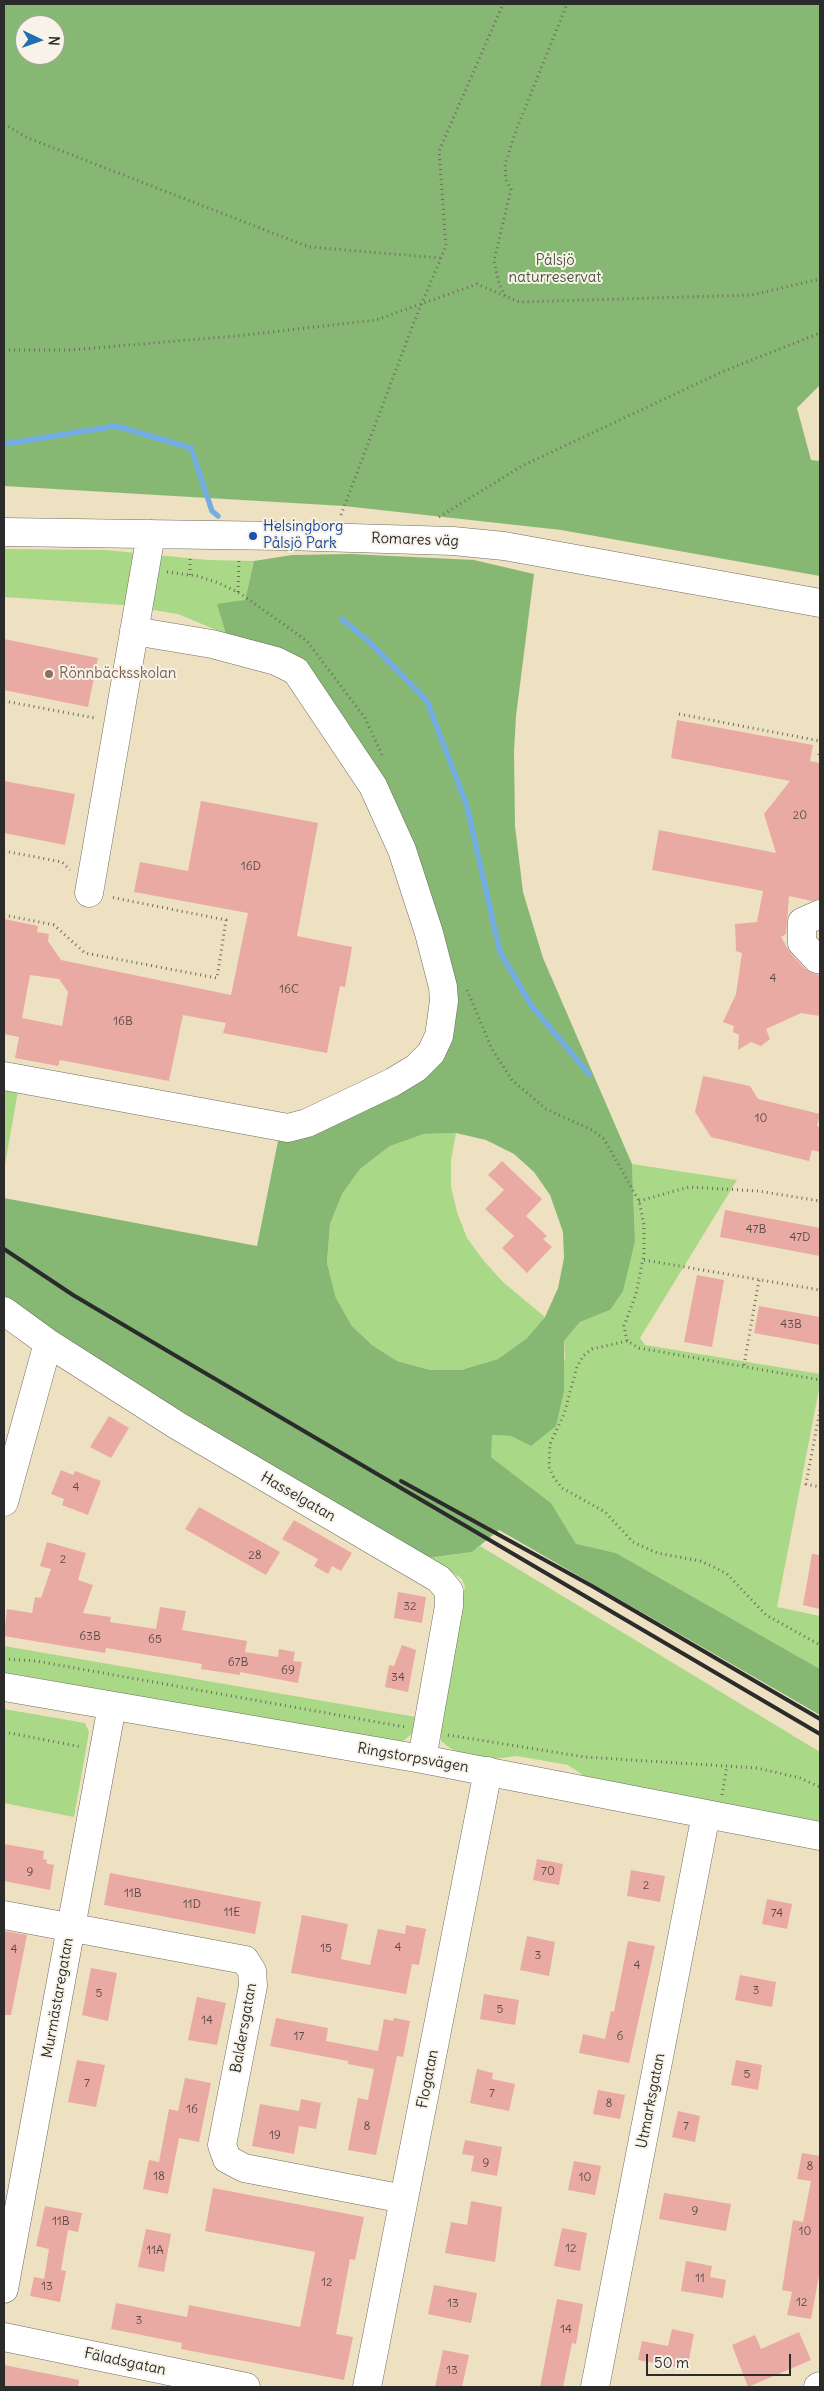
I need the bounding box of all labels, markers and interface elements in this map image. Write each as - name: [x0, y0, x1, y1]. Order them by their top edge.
- north arrow: [15, 15, 65, 65]
- text: N: [45, 35, 63, 46]
- park label: Pålsjö naturreservat: [509, 252, 601, 287]
- place label: Helsingborg Pålsjö Park: [263, 518, 343, 553]
- street label: Romares väg: [371, 529, 459, 551]
- marker: Helsingborg Pålsjö Park: [247, 530, 259, 542]
- place label: Rönnbäcksskolan: [59, 665, 177, 683]
- marker: Rönnbäcksskolan: [43, 668, 55, 680]
- house number: 20: [793, 809, 807, 823]
- house number: 16D: [241, 860, 261, 874]
- house number: 4: [770, 972, 776, 986]
- house number: 16C: [279, 983, 299, 997]
- house number: 16B: [113, 1015, 133, 1029]
- house number: 10: [755, 1112, 767, 1126]
- house number: 47B: [746, 1223, 766, 1237]
- house number: 47D: [789, 1231, 811, 1245]
- house number: 43B: [780, 1318, 802, 1332]
- street label: Hasselgatan: [257, 1468, 339, 1526]
- house number: 4: [73, 1481, 79, 1495]
- house number: 28: [248, 1549, 262, 1563]
- house number: 2: [60, 1553, 66, 1567]
- house number: 32: [403, 1600, 417, 1614]
- house number: 63B: [79, 1630, 101, 1644]
- house number: 65: [148, 1633, 162, 1647]
- house number: 67B: [228, 1656, 248, 1670]
- house number: 69: [281, 1664, 295, 1678]
- house number: 34: [391, 1671, 405, 1685]
- street label: Ringstorpsvägen: [356, 1739, 470, 1777]
- house number: 70: [541, 1865, 555, 1879]
- house number: 9: [27, 1866, 33, 1880]
- house number: 2: [643, 1879, 649, 1893]
- house number: 11B: [124, 1887, 142, 1901]
- house number: 11D: [183, 1898, 201, 1912]
- house number: 11E: [224, 1906, 240, 1920]
- house number: 74: [771, 1907, 783, 1921]
- street label: Murmästaregatan: [39, 1936, 77, 2060]
- house number: 4: [395, 1941, 401, 1955]
- house number: 15: [320, 1942, 332, 1956]
- house number: 4: [11, 1943, 17, 1957]
- house number: 3: [535, 1949, 541, 1963]
- house number: 4: [634, 1959, 640, 1973]
- street label: Baldersgatan: [227, 1982, 261, 2074]
- house number: 3: [753, 1984, 759, 1998]
- house number: 5: [96, 1987, 102, 2001]
- house number: 5: [497, 2003, 503, 2017]
- house number: 14: [201, 2014, 213, 2028]
- house number: 17: [294, 2030, 304, 2044]
- house number: 6: [617, 2030, 623, 2044]
- street label: Flogatan: [413, 2048, 443, 2110]
- street label: Utmarksgatan: [633, 2052, 669, 2150]
- house number: 5: [744, 2068, 750, 2082]
- house number: 7: [84, 2077, 90, 2091]
- house number: 7: [489, 2087, 495, 2101]
- house number: 8: [606, 2097, 612, 2111]
- house number: 16: [186, 2103, 198, 2117]
- house number: 8: [364, 2120, 370, 2134]
- house number: 7: [683, 2120, 689, 2134]
- house number: 19: [269, 2129, 281, 2143]
- house number: 9: [483, 2157, 489, 2171]
- house number: 8: [807, 2160, 813, 2174]
- house number: 18: [153, 2170, 165, 2184]
- house number: 10: [579, 2171, 591, 2185]
- house number: 9: [692, 2205, 698, 2219]
- house number: 11B: [52, 2215, 70, 2229]
- house number: 10: [799, 2225, 811, 2239]
- house number: 12: [565, 2242, 577, 2256]
- house number: 11A: [146, 2244, 164, 2258]
- house number: 11: [695, 2272, 705, 2286]
- house number: 12: [321, 2276, 333, 2290]
- house number: 13: [41, 2280, 53, 2294]
- house number: 12: [796, 2296, 808, 2310]
- house number: 13: [447, 2297, 459, 2311]
- house number: 3: [136, 2314, 142, 2328]
- house number: 14: [560, 2323, 572, 2337]
- scale bar: [649, 2344, 794, 2376]
- street label: Fäladsgatan: [82, 2345, 168, 2379]
- text: 50 m: [654, 2353, 689, 2372]
- house number: 13: [446, 2364, 458, 2378]

